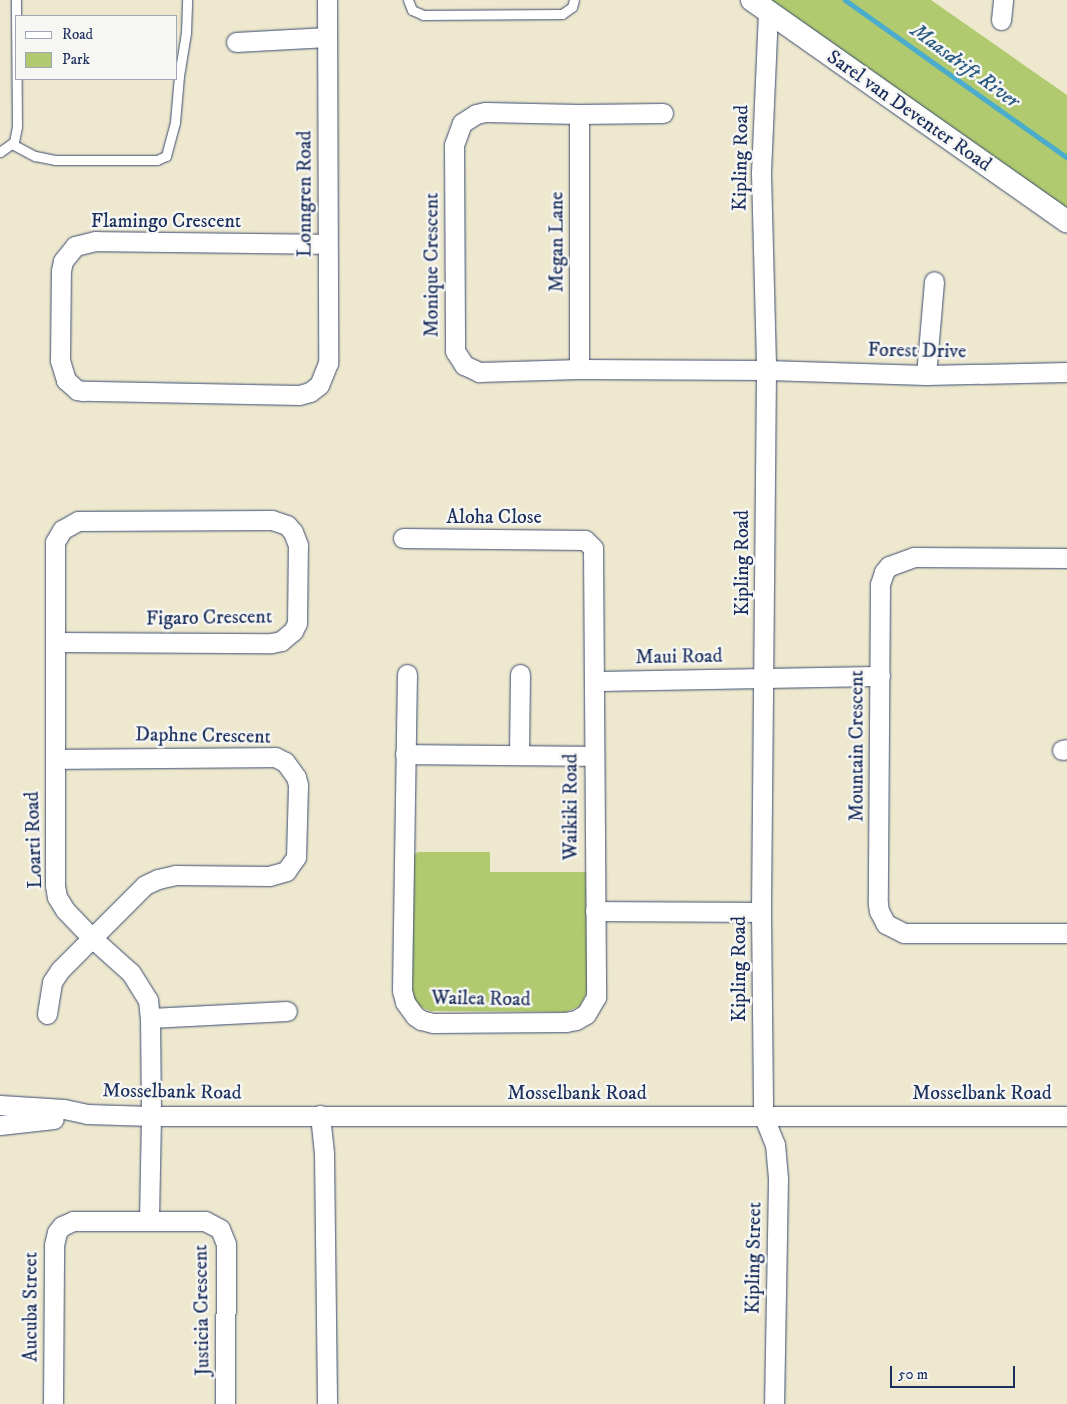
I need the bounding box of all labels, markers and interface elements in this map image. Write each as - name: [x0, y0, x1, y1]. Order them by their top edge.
- legend: [15, 15, 178, 80]
- water label: Maasdrift River: [906, 18, 1024, 114]
- text: Road: [62, 25, 93, 44]
- street label: Sarel van Deventer Road: [822, 45, 996, 177]
- text: Park: [62, 50, 90, 69]
- street label: Kipling Road: [728, 105, 754, 211]
- street label: Lonngren Road: [293, 131, 317, 257]
- street label: Megan Lane: [545, 192, 569, 292]
- street label: Monique Crescent: [420, 193, 444, 337]
- street label: Flamingo Crescent: [91, 209, 241, 233]
- street label: Forest Drive: [867, 338, 967, 364]
- street label: Aloha Close: [446, 505, 542, 529]
- street label: Kipling Road: [730, 510, 754, 616]
- street label: Figaro Crescent: [146, 605, 272, 631]
- street label: Maui Road: [635, 644, 723, 670]
- street label: Mountain Crescent: [845, 670, 869, 822]
- street label: Daphne Crescent: [135, 723, 271, 749]
- street label: Waikiki Road: [559, 754, 583, 860]
- street label: Loarti Road: [20, 791, 48, 889]
- street label: Kipling Road: [727, 916, 751, 1022]
- street label: Wailea Road: [431, 986, 531, 1012]
- street label: Mosselbank Road: [102, 1079, 242, 1105]
- street label: Mosselbank Road: [507, 1081, 647, 1105]
- street label: Mosselbank Road: [912, 1081, 1052, 1105]
- street label: Kipling Street: [741, 1202, 767, 1314]
- street label: Justicia Crescent: [189, 1244, 215, 1376]
- street label: Aucuba Street: [19, 1252, 43, 1362]
- scale bar: [892, 1356, 1017, 1388]
- text: 50 m: [898, 1365, 928, 1384]

